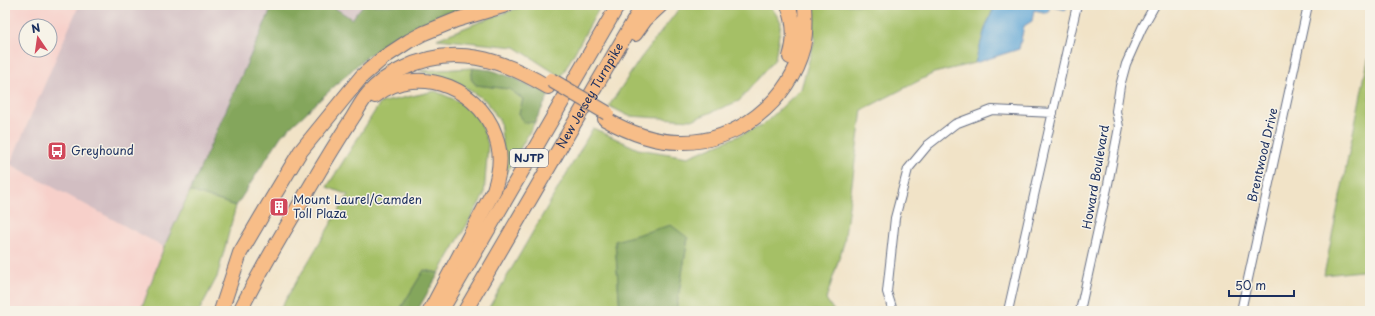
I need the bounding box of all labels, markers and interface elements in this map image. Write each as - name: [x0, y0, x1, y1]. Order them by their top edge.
- north arrow: [18, 18, 58, 58]
- text: N: [29, 18, 42, 37]
- street label: New Jersey Turnpike: [551, 39, 627, 152]
- street label: Brentwood Drive: [1242, 106, 1282, 204]
- street label: Howard Boulevard: [1077, 123, 1113, 230]
- bus stop icon: Greyhound: [46, 140, 68, 162]
- place label: Greyhound: [71, 141, 134, 159]
- road number: NJTP: [510, 149, 548, 167]
- place label: Mount Laurel/Camden Toll Plaza: [293, 190, 422, 222]
- building icon: Mount Laurel/Camden Toll Plaza: [268, 196, 290, 218]
- scale bar: [1229, 272, 1294, 298]
- text: 50 m: [1235, 276, 1266, 294]

